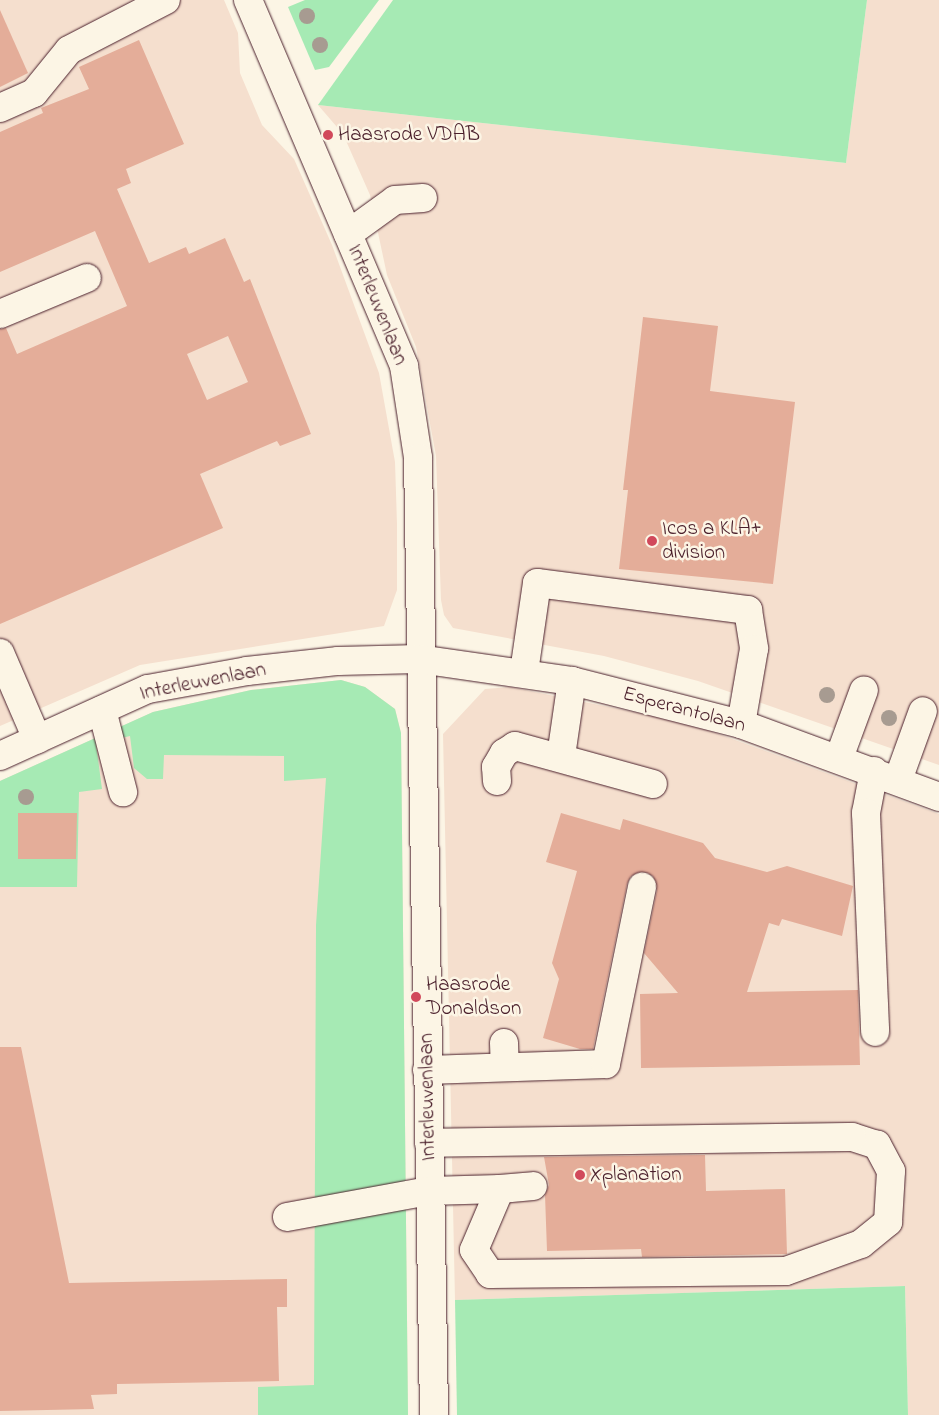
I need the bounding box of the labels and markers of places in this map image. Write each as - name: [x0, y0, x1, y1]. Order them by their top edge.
- place label: Haasrode VDAB: [338, 122, 480, 148]
- marker: Haasrode VDAB: [322, 129, 334, 141]
- place label: Icos a KLA+ division: [662, 516, 762, 566]
- marker: Icos a KLA+ division: [646, 535, 658, 547]
- place label: Haasrode Donaldson: [426, 972, 521, 1022]
- marker: Haasrode Donaldson: [410, 991, 422, 1003]
- place label: Xplanation: [590, 1162, 682, 1188]
- marker: Xplanation: [574, 1169, 586, 1181]

